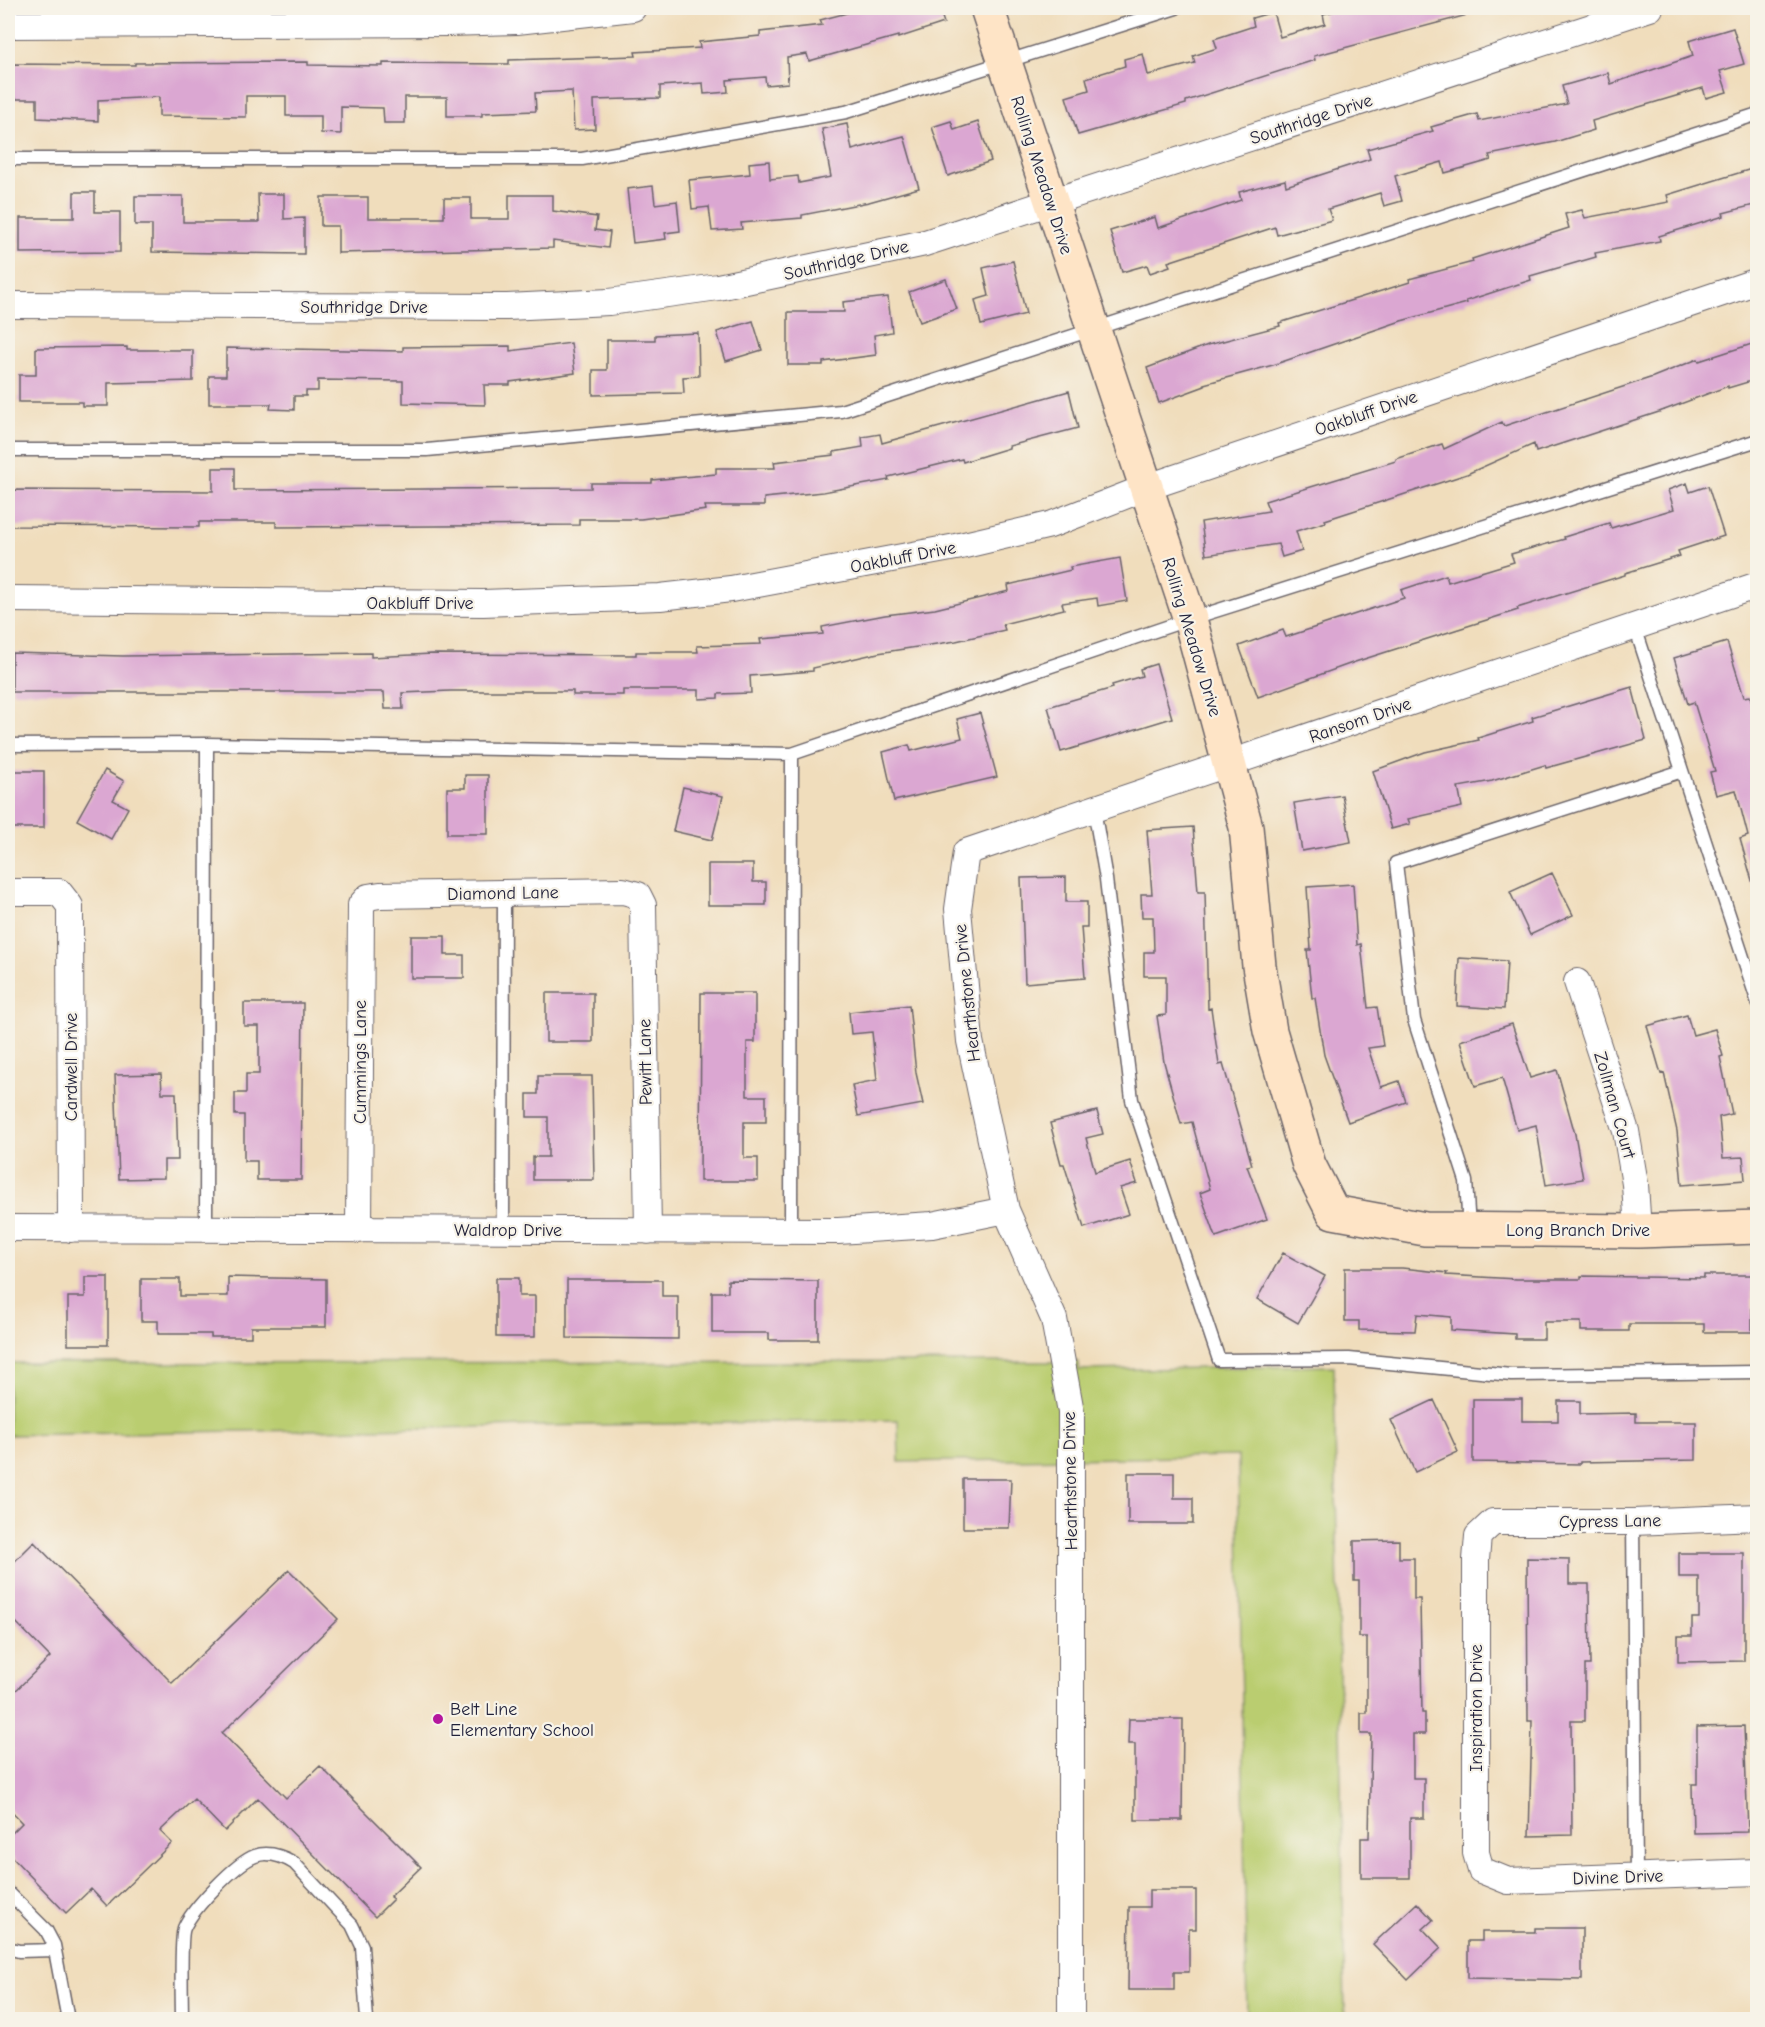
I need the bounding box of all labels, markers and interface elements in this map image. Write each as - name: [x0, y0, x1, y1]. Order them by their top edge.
- street label: Southridge Drive: [1247, 90, 1375, 149]
- street label: Rolling Meadow Drive: [1006, 93, 1077, 257]
- street label: Southridge Drive: [782, 236, 911, 285]
- street label: Southridge Drive: [300, 297, 428, 318]
- street label: Oakbluff Drive: [1312, 386, 1420, 441]
- street label: Oakbluff Drive: [849, 537, 958, 578]
- street label: Rolling Meadow Drive: [1157, 555, 1226, 719]
- street label: Oakbluff Drive: [366, 593, 474, 614]
- street label: Ransom Drive: [1306, 693, 1414, 748]
- street label: Diamond Lane: [447, 882, 559, 905]
- street label: Hearthstone Drive: [950, 923, 985, 1063]
- street label: Cummings Lane: [350, 1000, 371, 1124]
- street label: Cardwell Drive: [61, 1013, 82, 1121]
- street label: Pewitt Lane: [634, 1019, 657, 1105]
- street label: Zollman Court: [1589, 1049, 1640, 1162]
- street label: Waldrop Drive: [454, 1220, 562, 1241]
- street label: Long Branch Drive: [1506, 1220, 1650, 1241]
- street label: Hearthstone Drive: [1059, 1412, 1082, 1550]
- street label: Cypress Lane: [1559, 1510, 1661, 1533]
- street label: Inspiration Drive: [1466, 1644, 1487, 1772]
- place label: Belt Line Elementary School: [450, 1699, 594, 1741]
- marker: Belt Line Elementary School: [431, 1712, 445, 1726]
- street label: Divine Drive: [1572, 1865, 1664, 1890]

